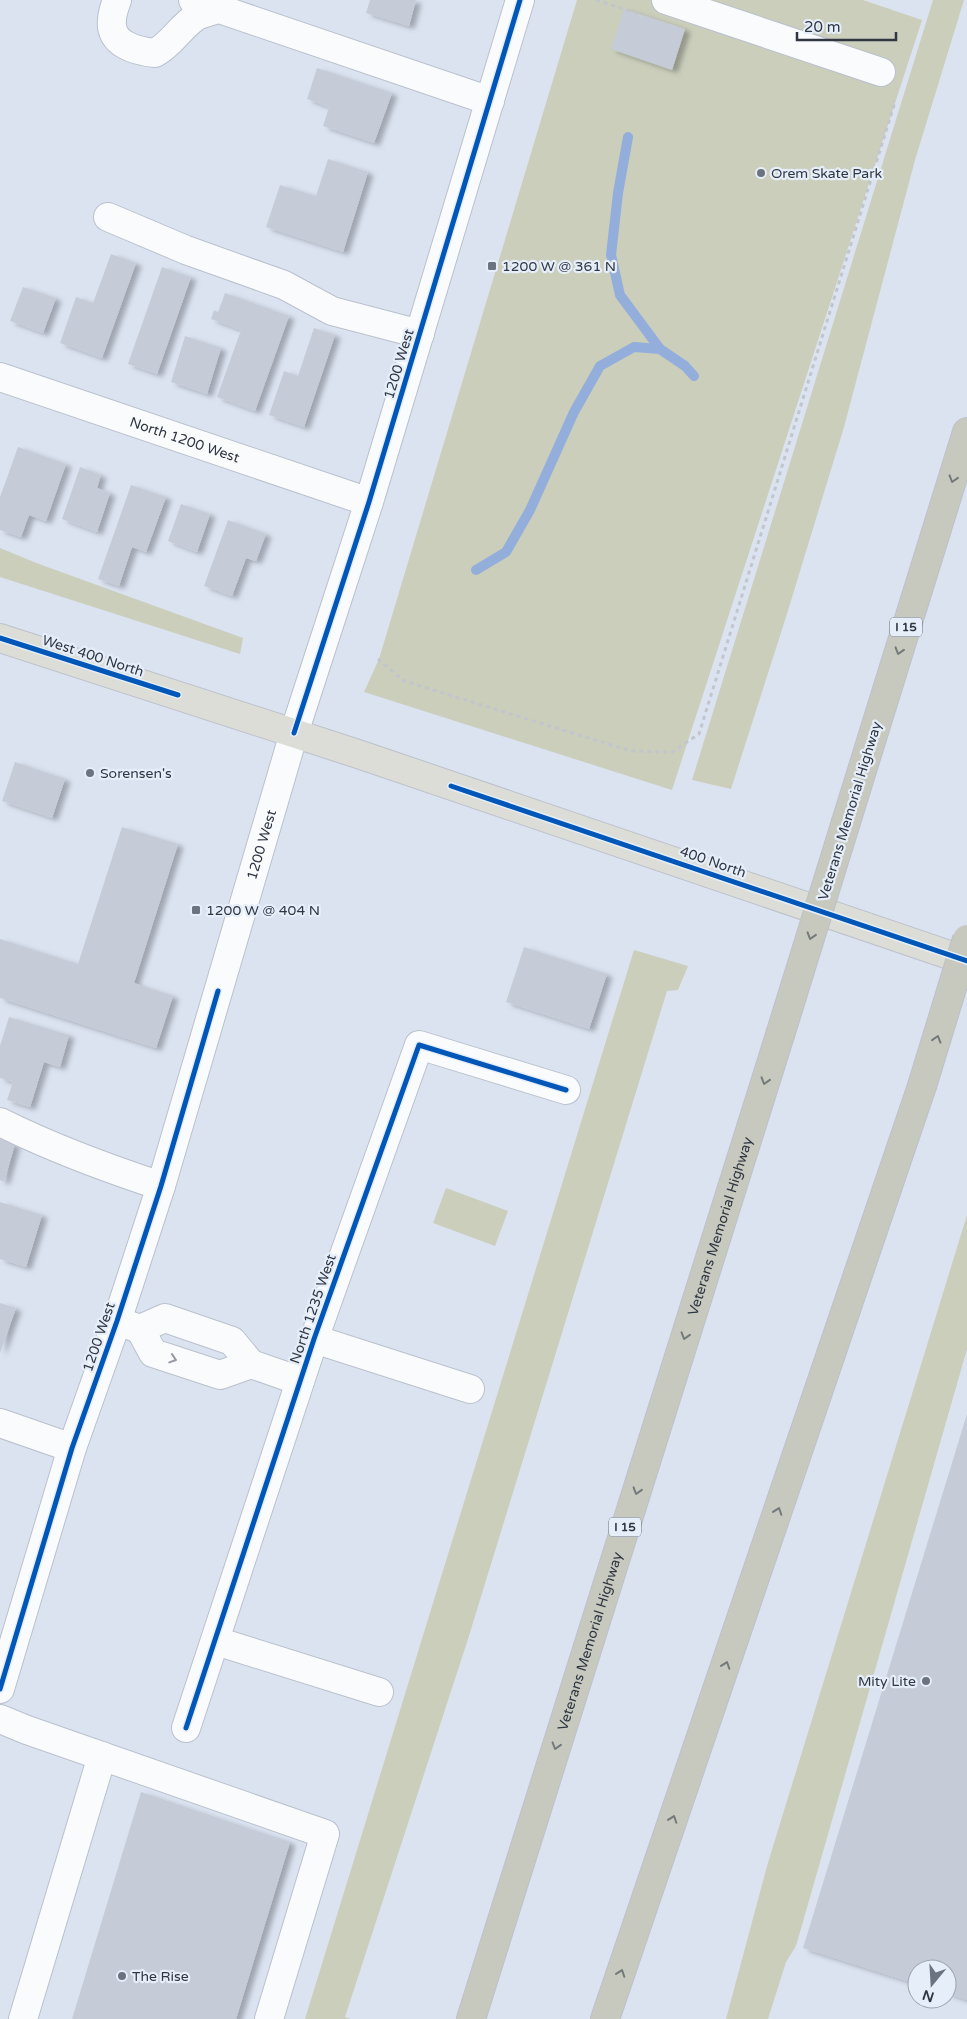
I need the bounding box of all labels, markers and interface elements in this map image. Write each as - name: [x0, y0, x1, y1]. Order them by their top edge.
- scale bar: [797, 10, 896, 42]
- text: 20 m: [804, 18, 841, 36]
- place label: Orem Skate Park: [771, 165, 883, 182]
- marker: Orem Skate Park: [755, 167, 767, 179]
- place label: 1200 W @ 361 N: [502, 258, 616, 275]
- marker: 1200 W @ 361 N: [486, 260, 498, 272]
- street label: 1200 West: [380, 326, 418, 401]
- street label: North 1200 West: [128, 413, 242, 466]
- one-way arrow: [948, 474, 958, 482]
- road number: I 15: [890, 618, 922, 636]
- street label: West 400 North: [40, 632, 146, 680]
- one-way arrow: [895, 646, 905, 654]
- street label: Veterans Memorial Highway: [815, 719, 885, 902]
- place label: Sorensen's: [100, 765, 172, 782]
- marker: Sorensen's: [84, 767, 96, 779]
- street label: 1200 West: [243, 807, 280, 882]
- street label: 400 North: [678, 843, 748, 881]
- place label: 1200 W @ 404 N: [206, 902, 320, 919]
- marker: 1200 W @ 404 N: [190, 904, 202, 916]
- one-way arrow: [806, 931, 816, 940]
- one-way arrow: [931, 1036, 941, 1044]
- one-way arrow: [761, 1076, 771, 1085]
- street label: Veterans Memorial Highway: [684, 1134, 756, 1318]
- street label: North 1235 West: [286, 1251, 340, 1366]
- street label: 1200 West: [79, 1299, 119, 1374]
- one-way arrow: [681, 1332, 691, 1340]
- one-way arrow: [168, 1354, 177, 1364]
- one-way arrow: [632, 1487, 642, 1495]
- one-way arrow: [772, 1508, 782, 1516]
- road number: I 15: [609, 1518, 641, 1536]
- street label: Veterans Memorial Highway: [554, 1549, 626, 1733]
- one-way arrow: [720, 1661, 730, 1670]
- place label: Mity Lite: [858, 1673, 916, 1690]
- marker: Mity Lite: [920, 1675, 932, 1687]
- one-way arrow: [552, 1742, 562, 1750]
- one-way arrow: [667, 1815, 677, 1824]
- north arrow: [907, 1959, 957, 2009]
- place label: The Rise: [132, 1968, 189, 1985]
- one-way arrow: [615, 1969, 625, 1978]
- marker: The Rise: [116, 1970, 128, 1982]
- text: N: [920, 1986, 936, 2006]

